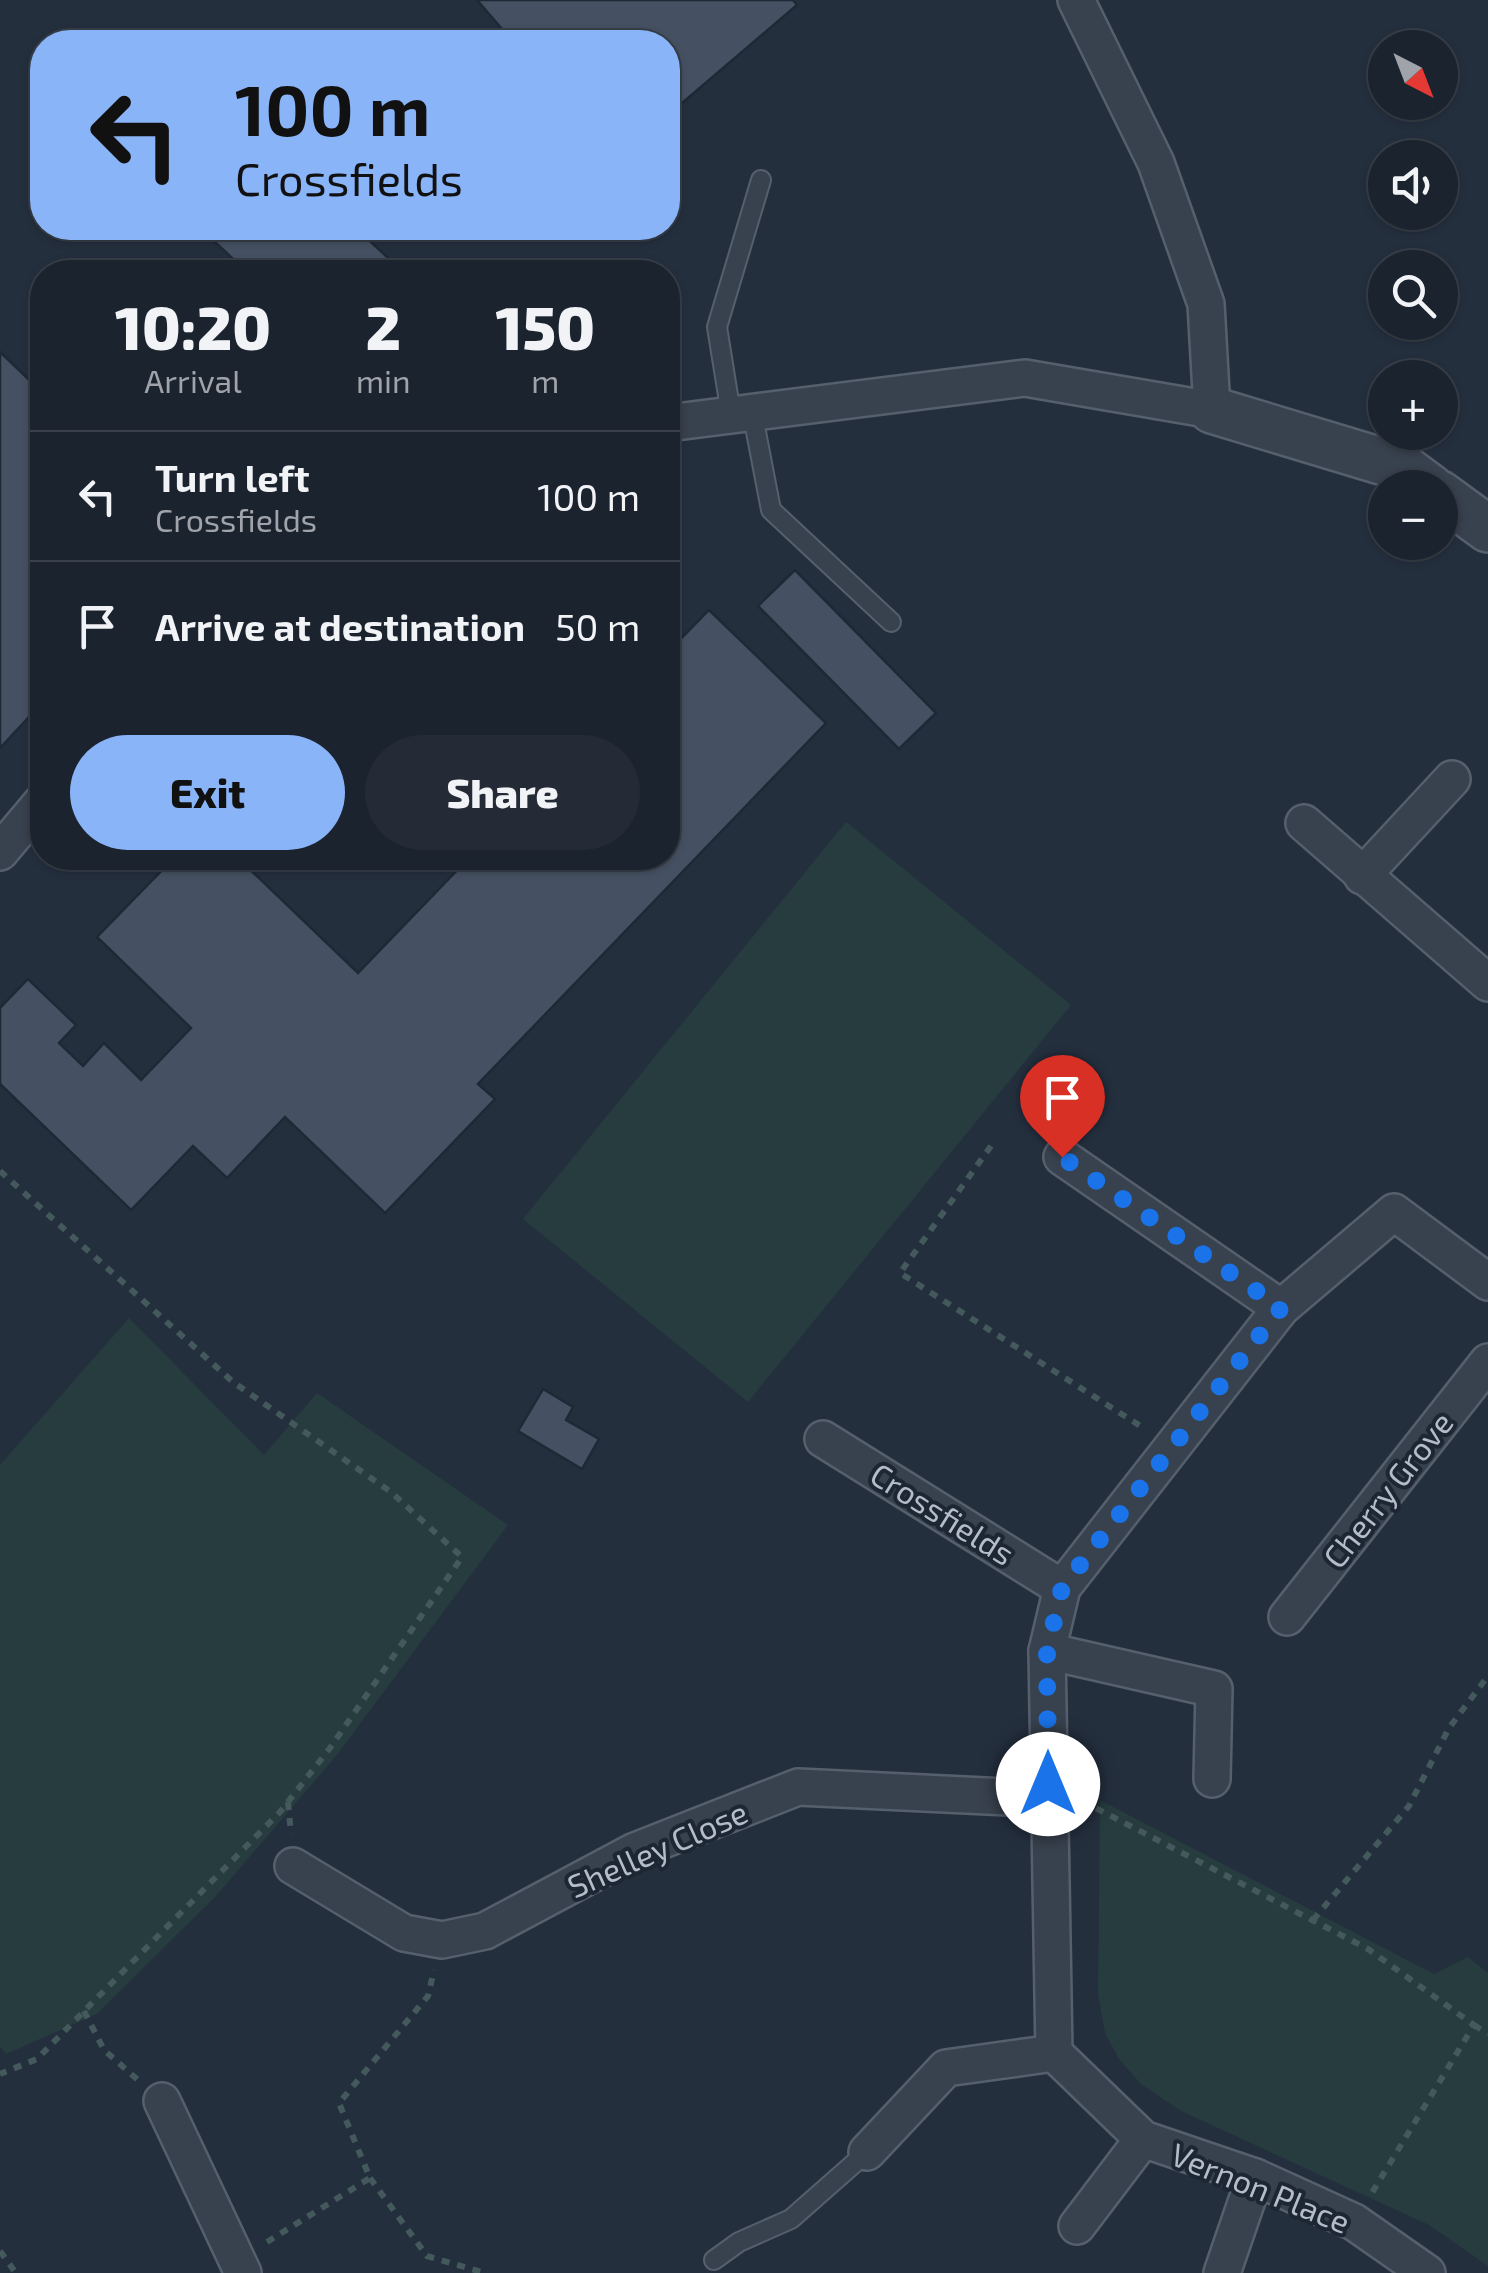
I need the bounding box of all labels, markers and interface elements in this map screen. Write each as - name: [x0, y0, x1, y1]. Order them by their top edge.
- north arrow: [1368, 30, 1458, 120]
- map controls: [1368, 30, 1458, 560]
- text: 100 m: [235, 66, 430, 150]
- icon: left: [70, 70, 200, 200]
- button: sound: [1368, 140, 1458, 230]
- text: Crossfields: [235, 151, 463, 205]
- button: search: [1368, 250, 1458, 340]
- text: 10:20: [115, 290, 271, 362]
- text: 2: [366, 290, 401, 362]
- text: 150: [496, 290, 595, 362]
- button: +: [1368, 360, 1458, 450]
- text: Arrival: [144, 361, 242, 399]
- text: min: [356, 361, 411, 399]
- text: m: [531, 361, 559, 399]
- text: Turn left: [155, 454, 310, 500]
- icon: left: [70, 469, 125, 524]
- button: −: [1368, 470, 1458, 560]
- text: 100 m: [537, 473, 640, 519]
- text: Crossfields: [155, 500, 317, 538]
- icon: arrive: [70, 599, 125, 654]
- text: Arrive at destination: [155, 603, 525, 649]
- text: 50 m: [555, 603, 640, 649]
- button: Exit: [70, 735, 345, 850]
- button: Share: [365, 735, 640, 850]
- pin: [1020, 1055, 1105, 1158]
- icon: arrive: [1035, 1070, 1090, 1125]
- street label: Cherry Grove: [1314, 1403, 1460, 1575]
- street label: Crossfields: [864, 1454, 1022, 1572]
- position arrow: [996, 1732, 1100, 1836]
- street label: Shelley Close: [561, 1791, 753, 1905]
- street label: Vernon Place: [1166, 2134, 1356, 2240]

